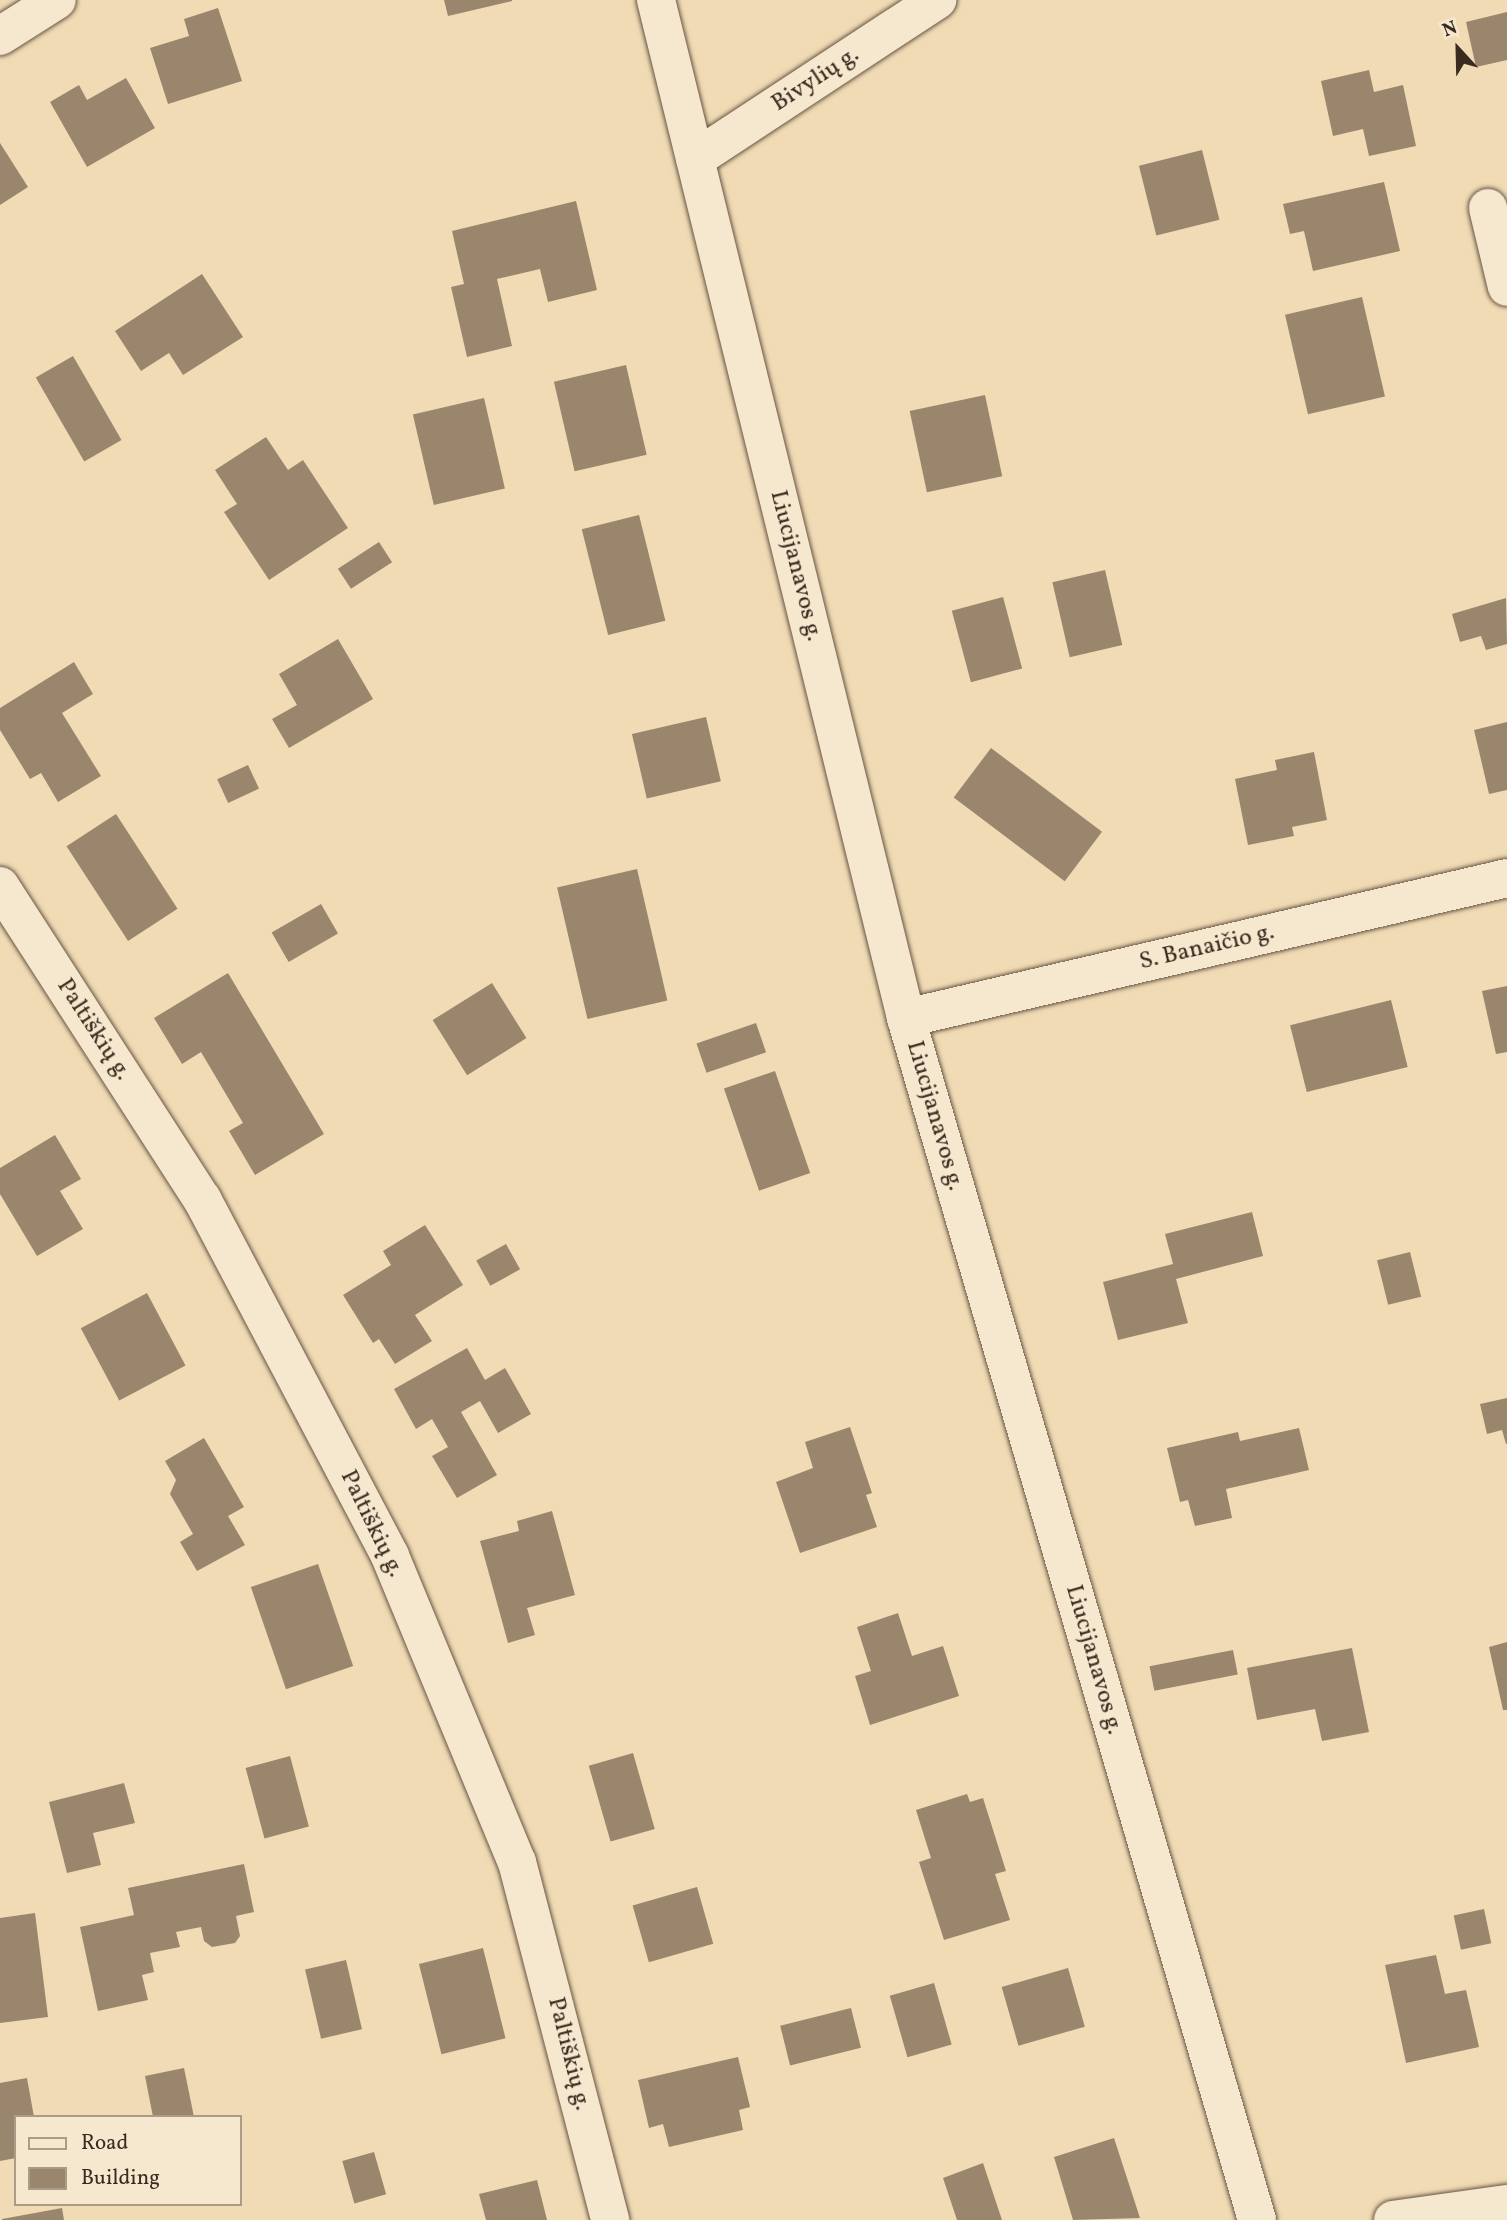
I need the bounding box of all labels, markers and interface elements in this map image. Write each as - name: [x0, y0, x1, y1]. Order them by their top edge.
- north arrow: [1423, 14, 1493, 84]
- text: N: [1439, 15, 1461, 44]
- street label: Bivylių g.: [767, 41, 865, 119]
- street label: Liucijanavos g.: [762, 488, 828, 644]
- street label: S. Banaičio g.: [1137, 918, 1277, 978]
- street label: Paltiškių g.: [49, 974, 137, 1086]
- street label: Liucijanavos g.: [899, 1038, 969, 1194]
- street label: Paltiškių g.: [333, 1466, 409, 1582]
- street label: Liucijanavos g.: [1058, 1582, 1128, 1738]
- street label: Paltiškių g.: [540, 1994, 596, 2114]
- legend: [14, 2115, 242, 2206]
- text: Road: [81, 2129, 128, 2158]
- text: Building: [81, 2164, 160, 2193]

